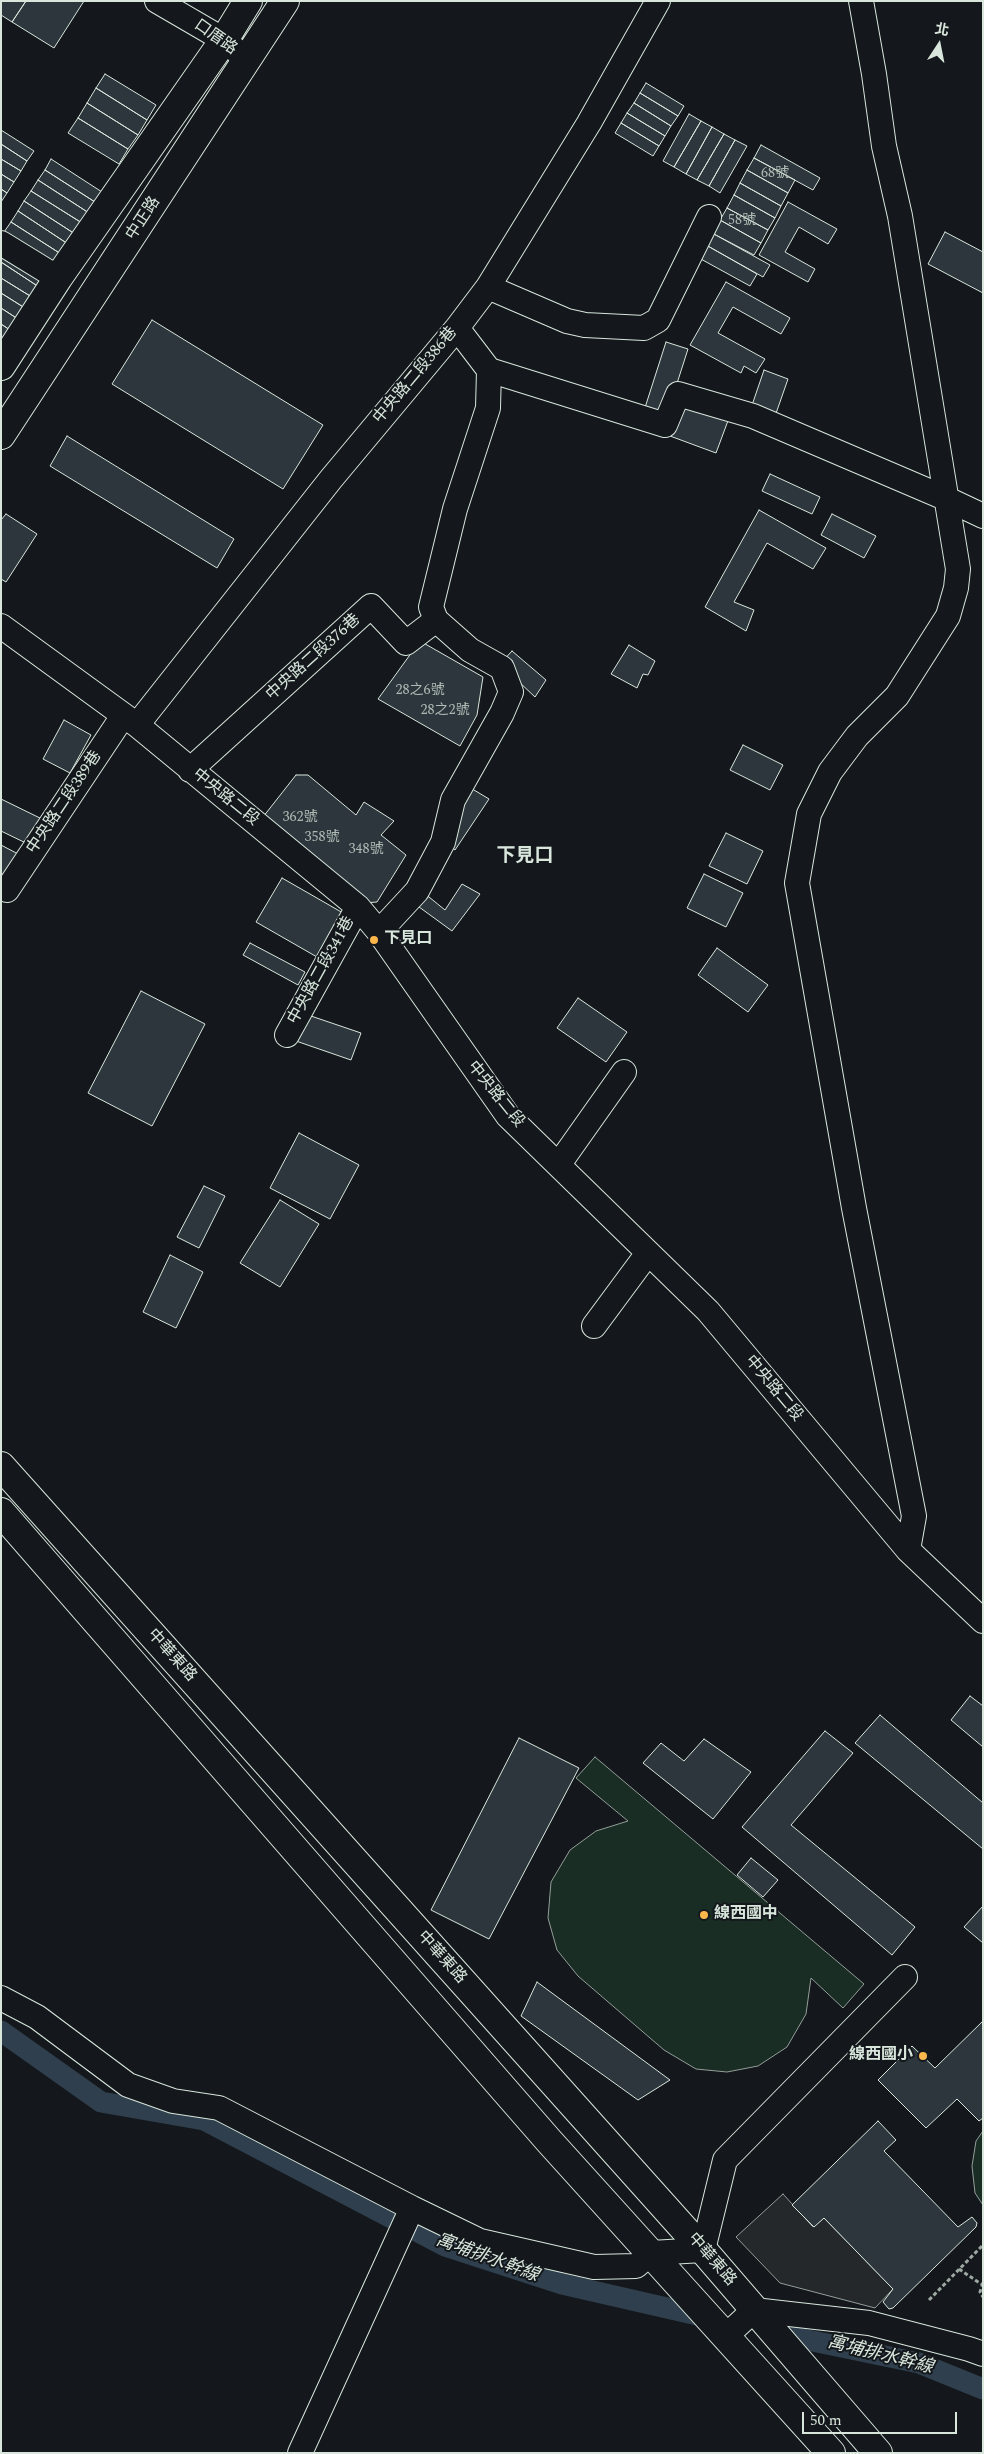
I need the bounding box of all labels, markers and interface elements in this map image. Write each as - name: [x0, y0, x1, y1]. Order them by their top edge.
- street label: 口厝路: [190, 16, 240, 60]
- text: 北: [933, 18, 951, 41]
- north arrow: [914, 20, 964, 70]
- house number: 68號: [761, 166, 789, 182]
- street label: 中正路: [123, 194, 165, 244]
- house number: 58號: [728, 213, 756, 229]
- street label: 中央路二段386巷: [370, 324, 462, 428]
- street label: 中央路二段376巷: [263, 611, 365, 705]
- house number: 28之6號: [396, 683, 444, 699]
- house number: 28之2號: [421, 703, 469, 719]
- street label: 中央路二段389巷: [23, 748, 107, 858]
- street label: 中央路二段: [188, 765, 262, 831]
- house number: 362號: [283, 810, 317, 826]
- house number: 358號: [305, 830, 339, 846]
- house number: 348號: [349, 842, 383, 858]
- district label: 下見口: [497, 846, 553, 868]
- street label: 中央路二段341巷: [285, 914, 359, 1028]
- place label: 下見口: [384, 930, 432, 950]
- marker: 下見口: [368, 934, 380, 946]
- street label: 中央路二段: [462, 1058, 528, 1132]
- street label: 中央路二段: [740, 1352, 806, 1426]
- street label: 中華東路: [142, 1626, 200, 1686]
- place label: 線西國中: [714, 1905, 778, 1925]
- marker: 線西國中: [698, 1909, 710, 1921]
- street label: 中華東路: [412, 1928, 470, 1988]
- place label: 線西國小: [849, 2046, 913, 2066]
- marker: 線西國小: [917, 2050, 929, 2062]
- water label: 寓埔排水幹線: [433, 2230, 541, 2288]
- street label: 中華東路: [683, 2230, 739, 2290]
- water label: 寓埔排水幹線: [825, 2332, 935, 2380]
- scale bar: [804, 2402, 959, 2434]
- text: 50 m: [810, 2409, 842, 2432]

